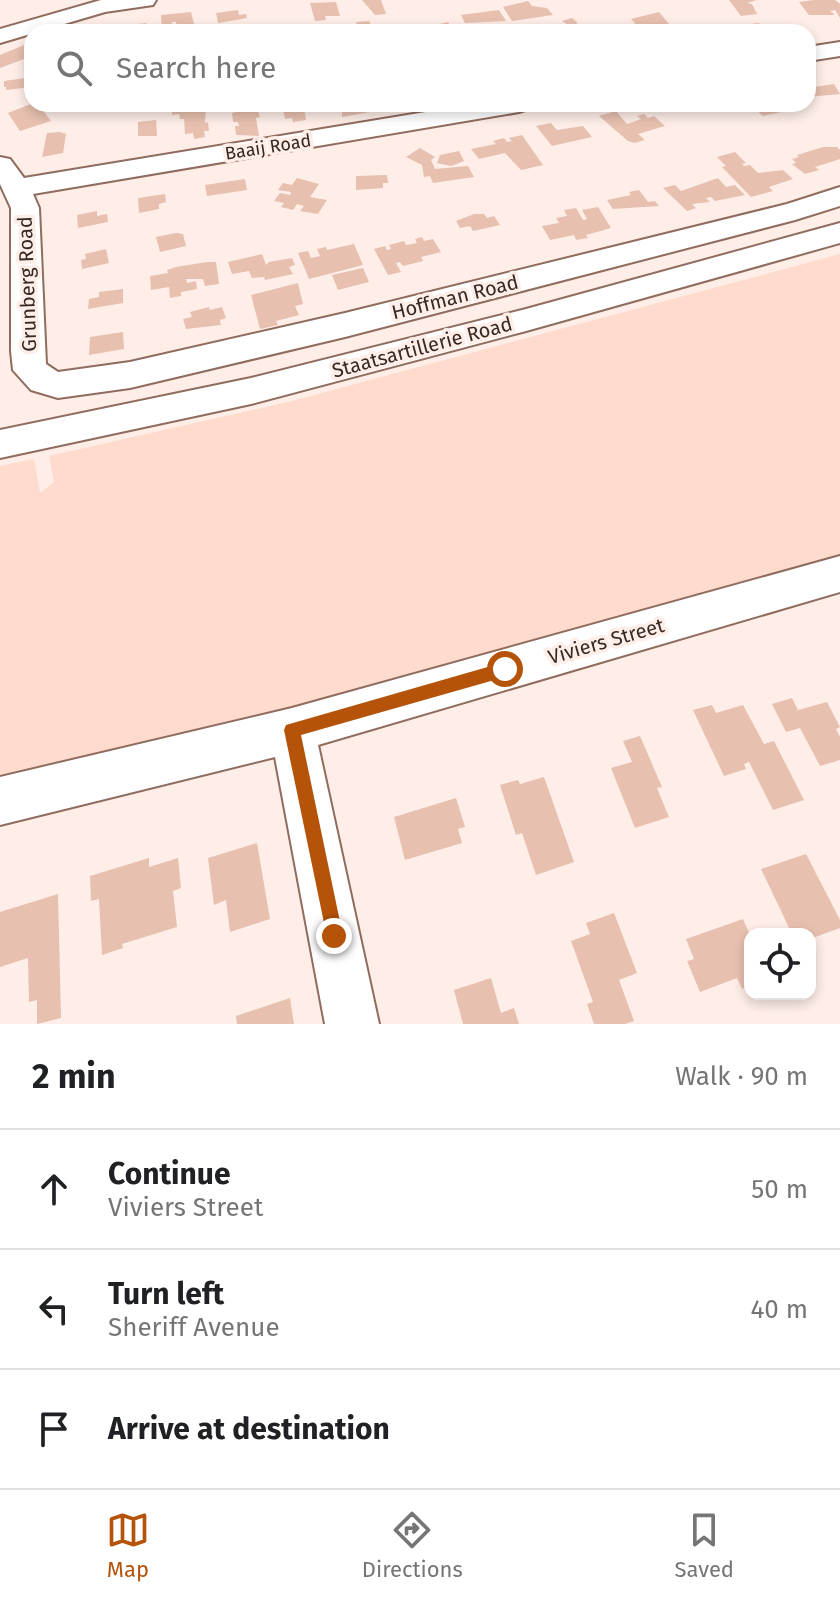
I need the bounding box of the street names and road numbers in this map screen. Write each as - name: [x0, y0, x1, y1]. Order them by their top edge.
- street label: Baaij Road: [223, 129, 313, 165]
- street label: Grunberg Road: [13, 216, 41, 352]
- street label: Hoffman Road: [389, 270, 521, 324]
- street label: Staatsartillerie Road: [329, 311, 515, 383]
- street label: Viviers Street: [545, 613, 667, 669]

